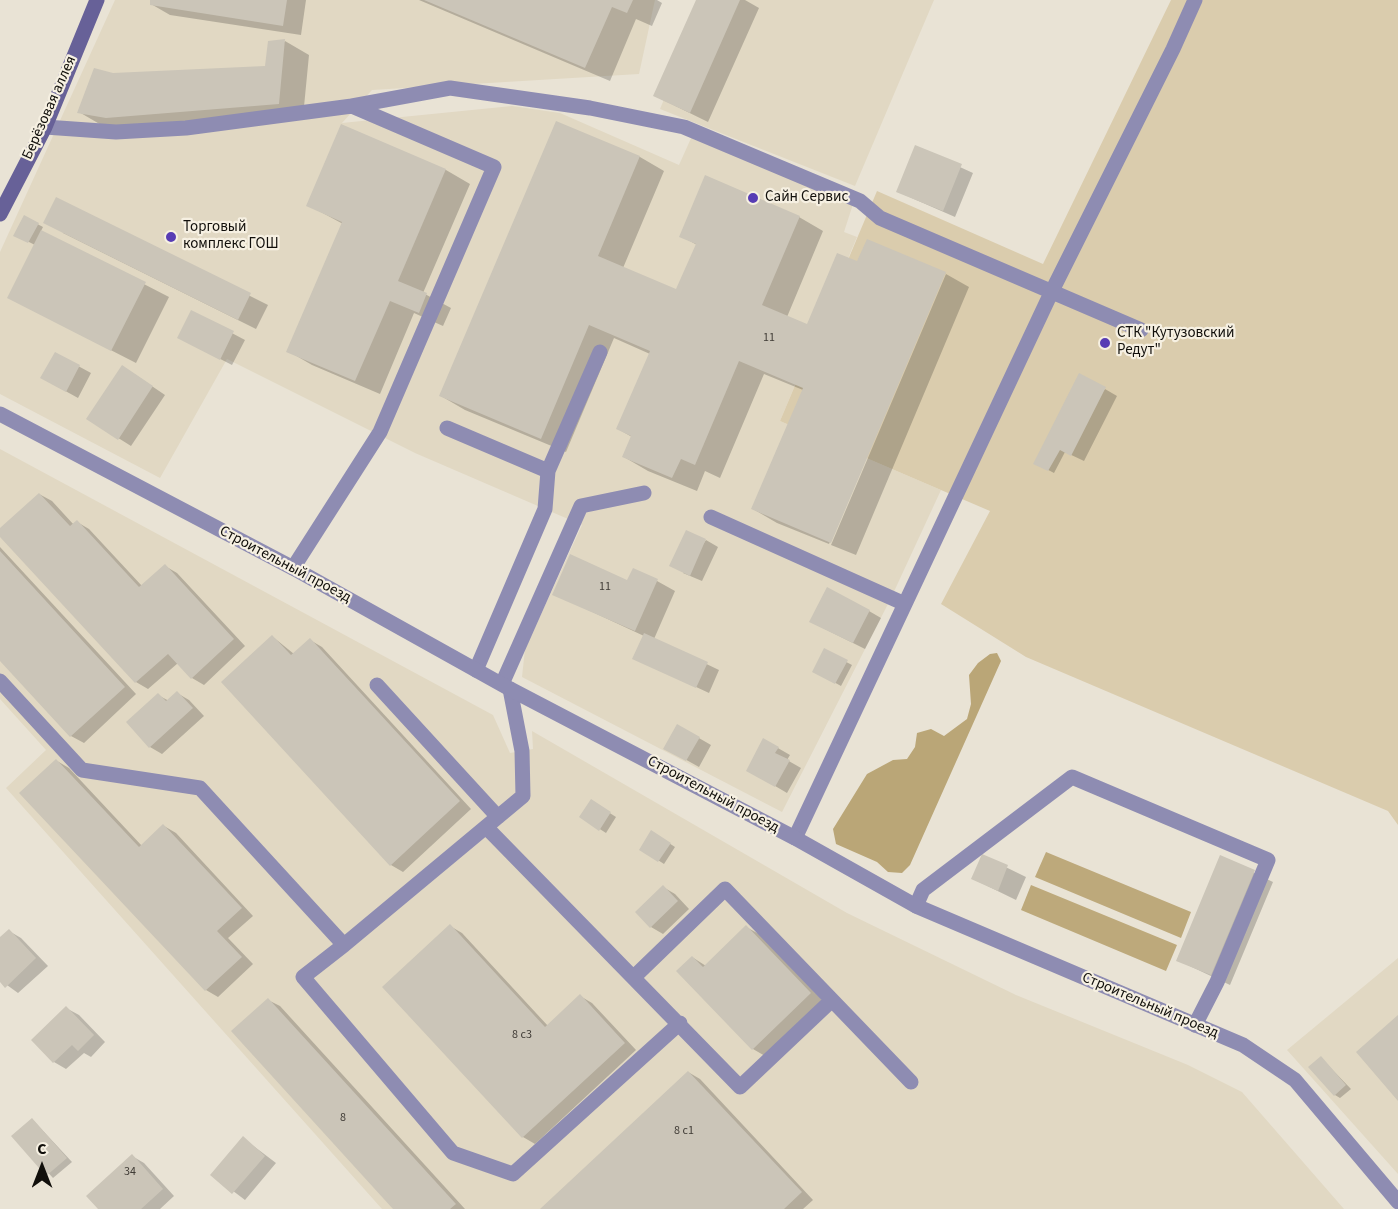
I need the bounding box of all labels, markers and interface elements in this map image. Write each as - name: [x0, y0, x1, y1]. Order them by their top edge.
- street label: Берёзовая аллея: [19, 53, 81, 163]
- place label: Сайн Сервис: [765, 189, 848, 207]
- marker: Сайн Сервис: [746, 191, 760, 205]
- place label: Торговый комплекс ГОШ: [183, 219, 279, 254]
- marker: Торговый комплекс ГОШ: [164, 230, 178, 244]
- place label: СТК "Кутузовский Редут": [1117, 325, 1234, 360]
- house number: 11: [763, 331, 775, 345]
- marker: СТК "Кутузовский Редут": [1098, 336, 1112, 350]
- street label: Строительный проезд: [216, 523, 354, 607]
- house number: 11: [599, 580, 611, 594]
- street label: Строительный проезд: [644, 753, 782, 837]
- street label: Строительный проезд: [1079, 969, 1221, 1043]
- house number: 8 с3: [512, 1028, 532, 1042]
- house number: 8: [340, 1111, 346, 1125]
- house number: 8 с1: [674, 1124, 694, 1138]
- north arrow: [12, 1137, 72, 1197]
- text: С: [37, 1138, 47, 1160]
- house number: 34: [124, 1165, 136, 1179]

